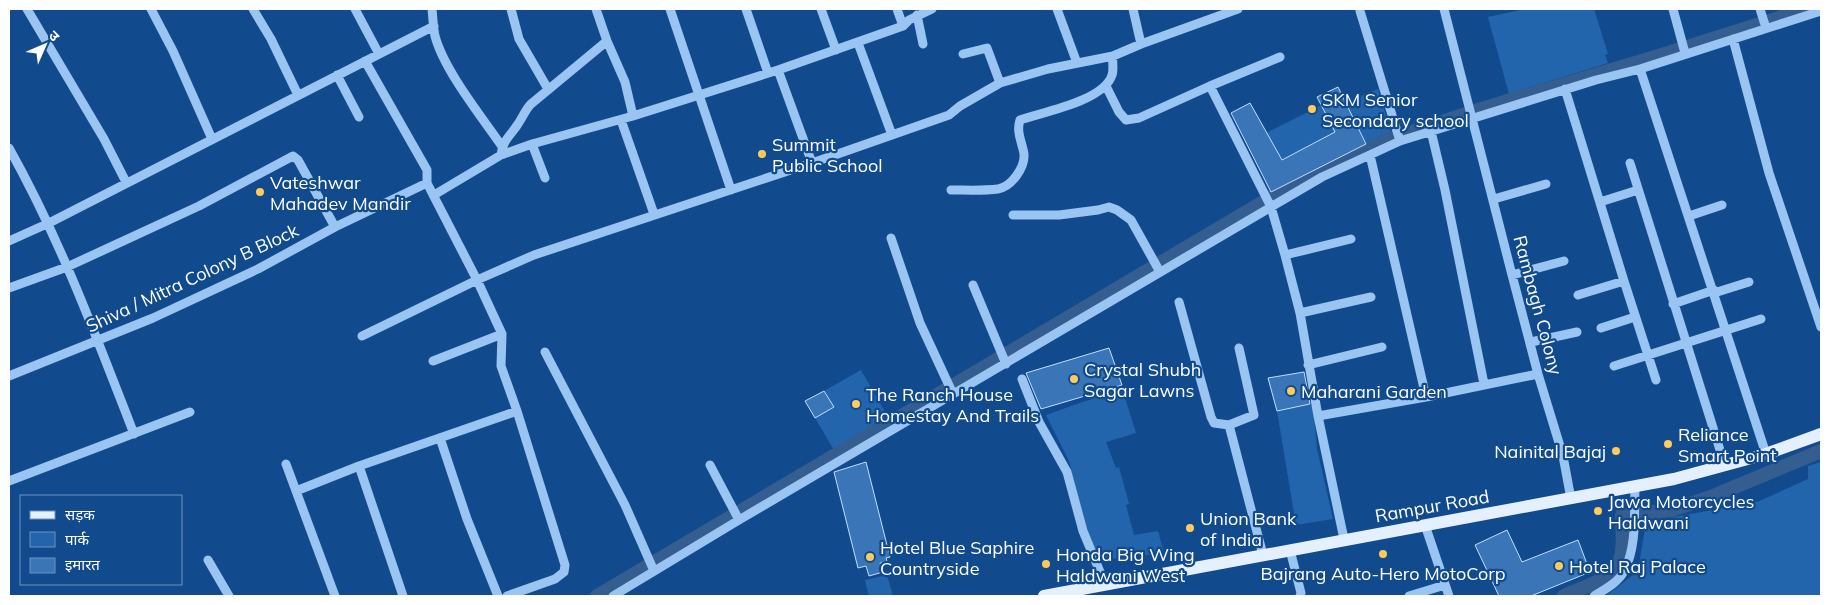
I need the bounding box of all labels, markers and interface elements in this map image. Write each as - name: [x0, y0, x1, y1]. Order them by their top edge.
- north arrow: [20, 20, 70, 70]
- text: उ: [45, 27, 64, 46]
- place label: SKM Senior Secondary school: [1322, 88, 1469, 132]
- marker: SKM Senior Secondary school: [1306, 103, 1318, 115]
- place label: Summit Public School: [772, 133, 882, 177]
- marker: Summit Public School: [756, 148, 768, 160]
- place label: Vateshwar Mahadev Mandir: [270, 171, 411, 215]
- marker: Vateshwar Mahadev Mandir: [254, 186, 266, 198]
- street label: Shiva / Mitra Colony B Block: [82, 218, 303, 337]
- street label: Rambagh Colony: [1508, 233, 1568, 378]
- place label: Crystal Shubh Sagar Lawns: [1084, 358, 1201, 402]
- marker: Crystal Shubh Sagar Lawns: [1068, 373, 1080, 385]
- place label: Maharani Garden: [1301, 380, 1447, 403]
- place label: The Ranch House Homestay And Trails: [866, 383, 1039, 427]
- marker: Maharani Garden: [1285, 385, 1297, 397]
- marker: The Ranch House Homestay And Trails: [850, 398, 862, 410]
- place label: Reliance Smart Point: [1678, 423, 1777, 467]
- marker: Reliance Smart Point: [1662, 438, 1674, 450]
- place label: Nainital Bajaj: [1494, 440, 1606, 463]
- marker: Nainital Bajaj: [1610, 445, 1622, 457]
- street label: Rampur Road: [1373, 485, 1491, 527]
- place label: Jawa Motorcycles Haldwani: [1608, 490, 1755, 534]
- legend: [20, 495, 182, 585]
- text: सड़क: [65, 505, 95, 524]
- marker: Jawa Motorcycles Haldwani: [1592, 505, 1604, 517]
- place label: Union Bank of India: [1200, 507, 1297, 551]
- marker: Union Bank of India: [1184, 522, 1196, 534]
- text: पार्क: [65, 530, 89, 549]
- place label: Hotel Blue Saphire Countryside: [880, 536, 1034, 580]
- place label: Honda Big Wing Haldwani West: [1056, 543, 1195, 587]
- marker: Bajrang Auto-Hero MotoCorp: [1377, 548, 1389, 560]
- marker: Hotel Blue Saphire Countryside: [864, 551, 876, 563]
- text: इमारत: [65, 555, 100, 574]
- place label: Hotel Raj Palace: [1569, 555, 1706, 578]
- marker: Honda Big Wing Haldwani West: [1040, 558, 1052, 570]
- marker: Hotel Raj Palace: [1553, 560, 1565, 572]
- place label: Bajrang Auto-Hero MotoCorp: [1260, 562, 1506, 585]

